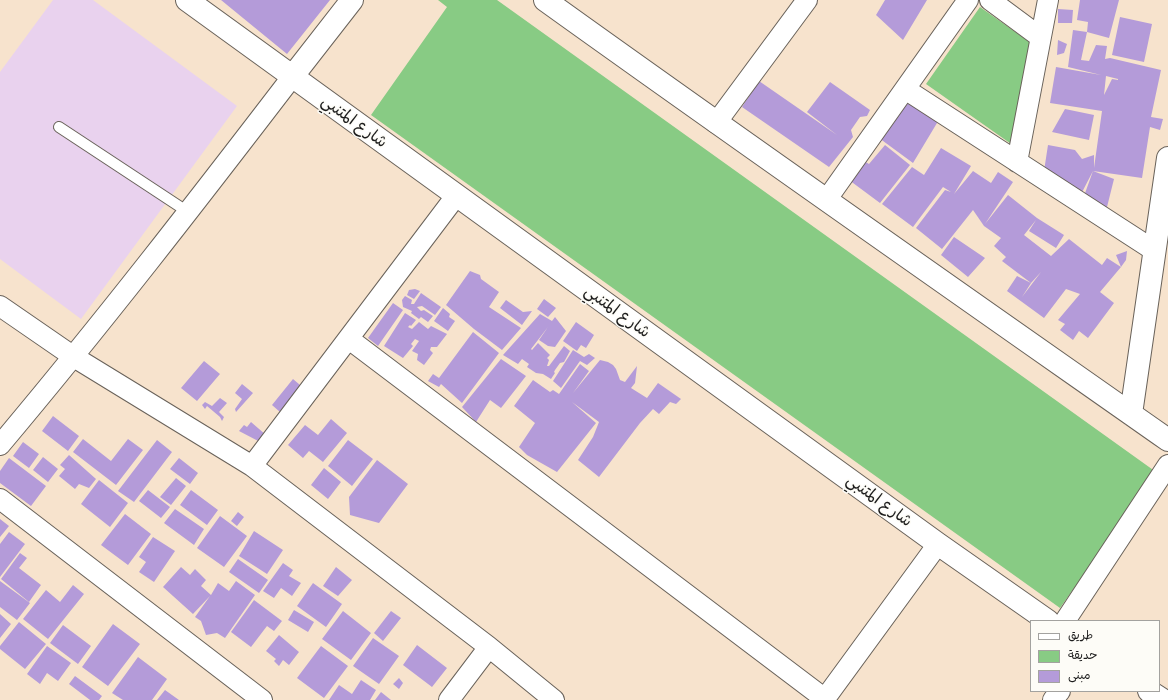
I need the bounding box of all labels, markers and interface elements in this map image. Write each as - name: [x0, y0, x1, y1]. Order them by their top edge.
- street label: شارع المتنبي: [317, 92, 391, 152]
- street label: شارع المتنبي: [580, 282, 654, 342]
- street label: شارع المتنبي: [842, 471, 916, 531]
- legend: [1030, 620, 1160, 692]
- text: طريق: [1068, 627, 1093, 643]
- text: حديقة: [1068, 647, 1097, 663]
- text: مبنى: [1068, 667, 1091, 683]

